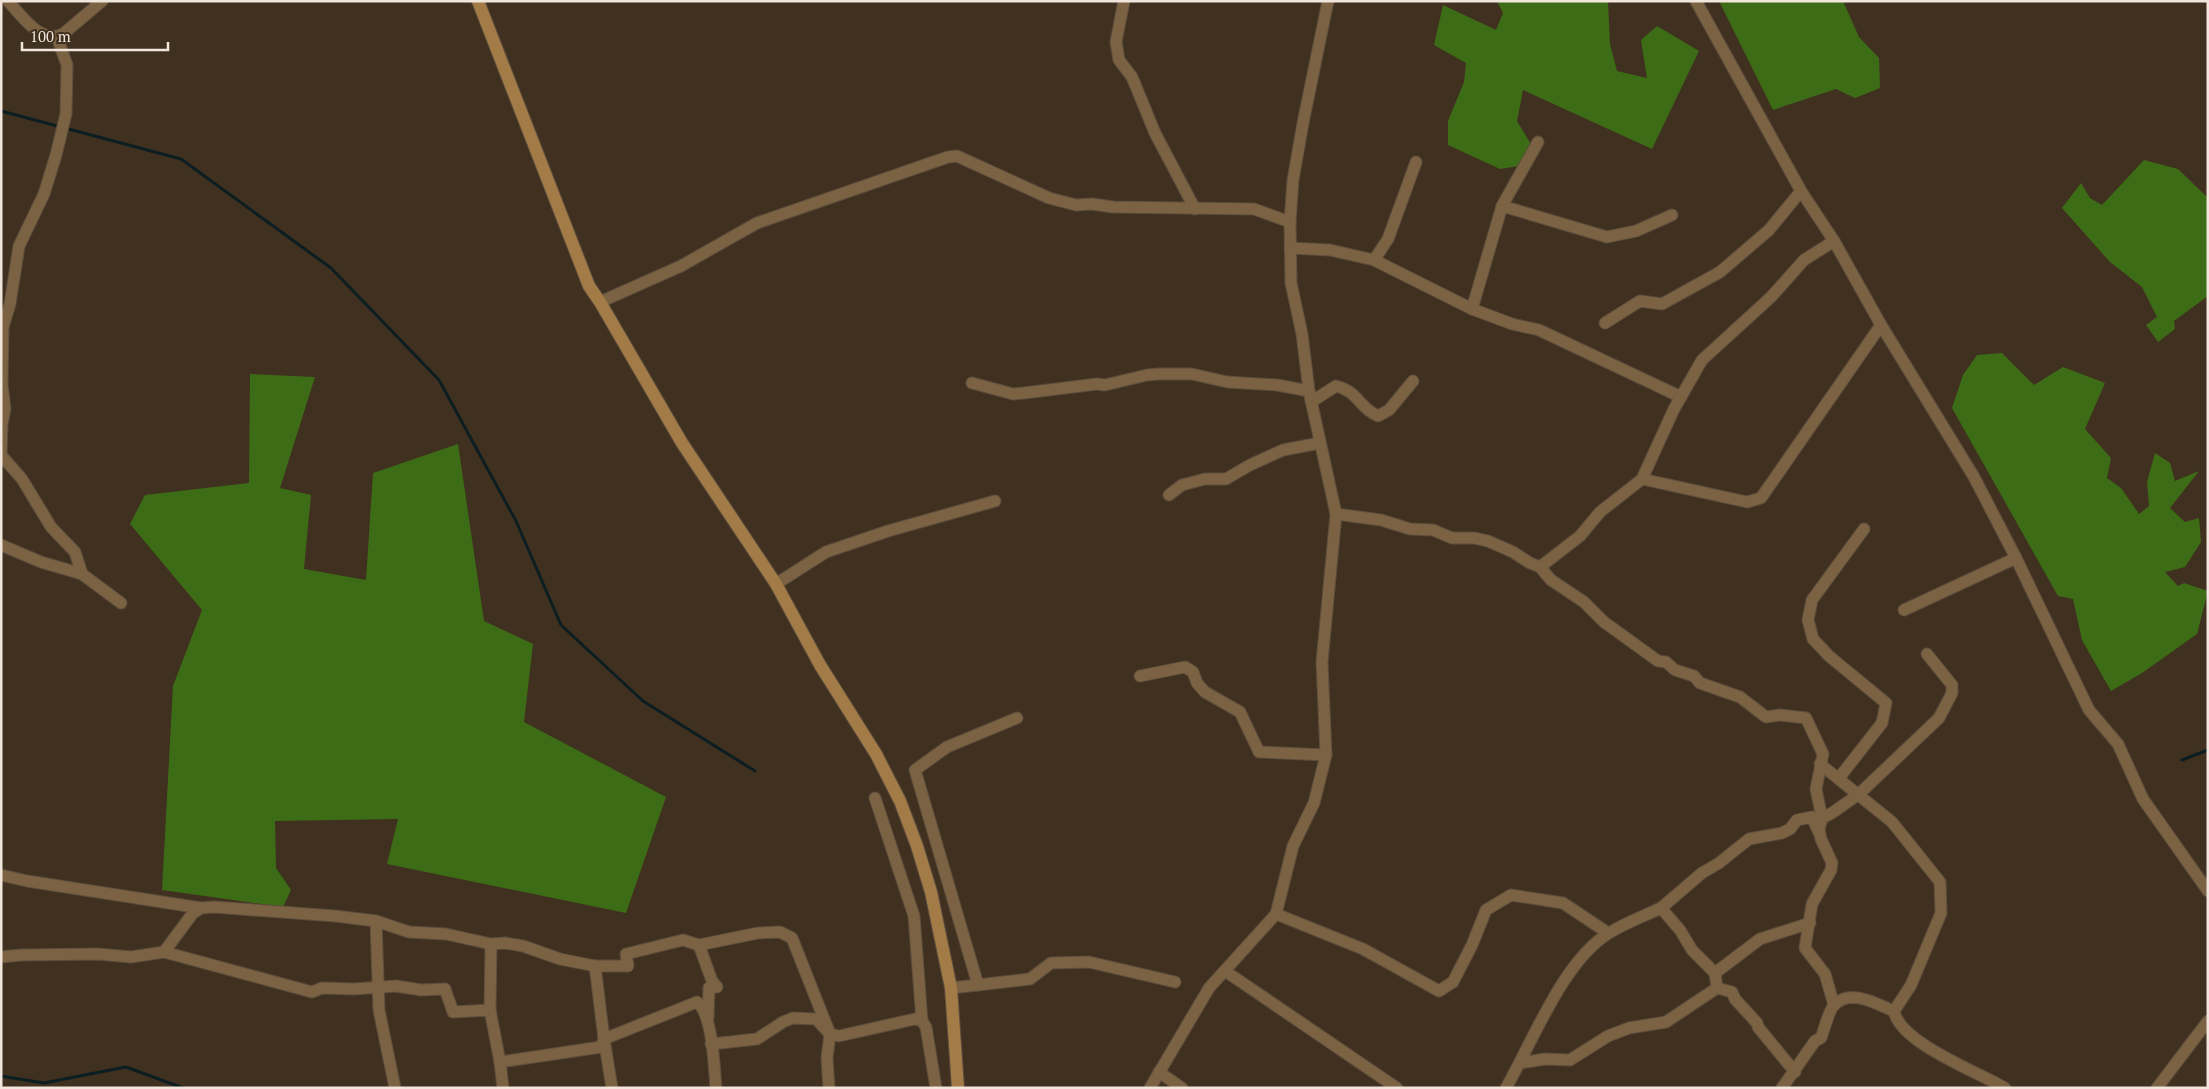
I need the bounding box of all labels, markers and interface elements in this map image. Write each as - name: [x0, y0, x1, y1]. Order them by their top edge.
- scale bar: [22, 20, 169, 52]
- text: 100 m: [30, 26, 71, 46]

